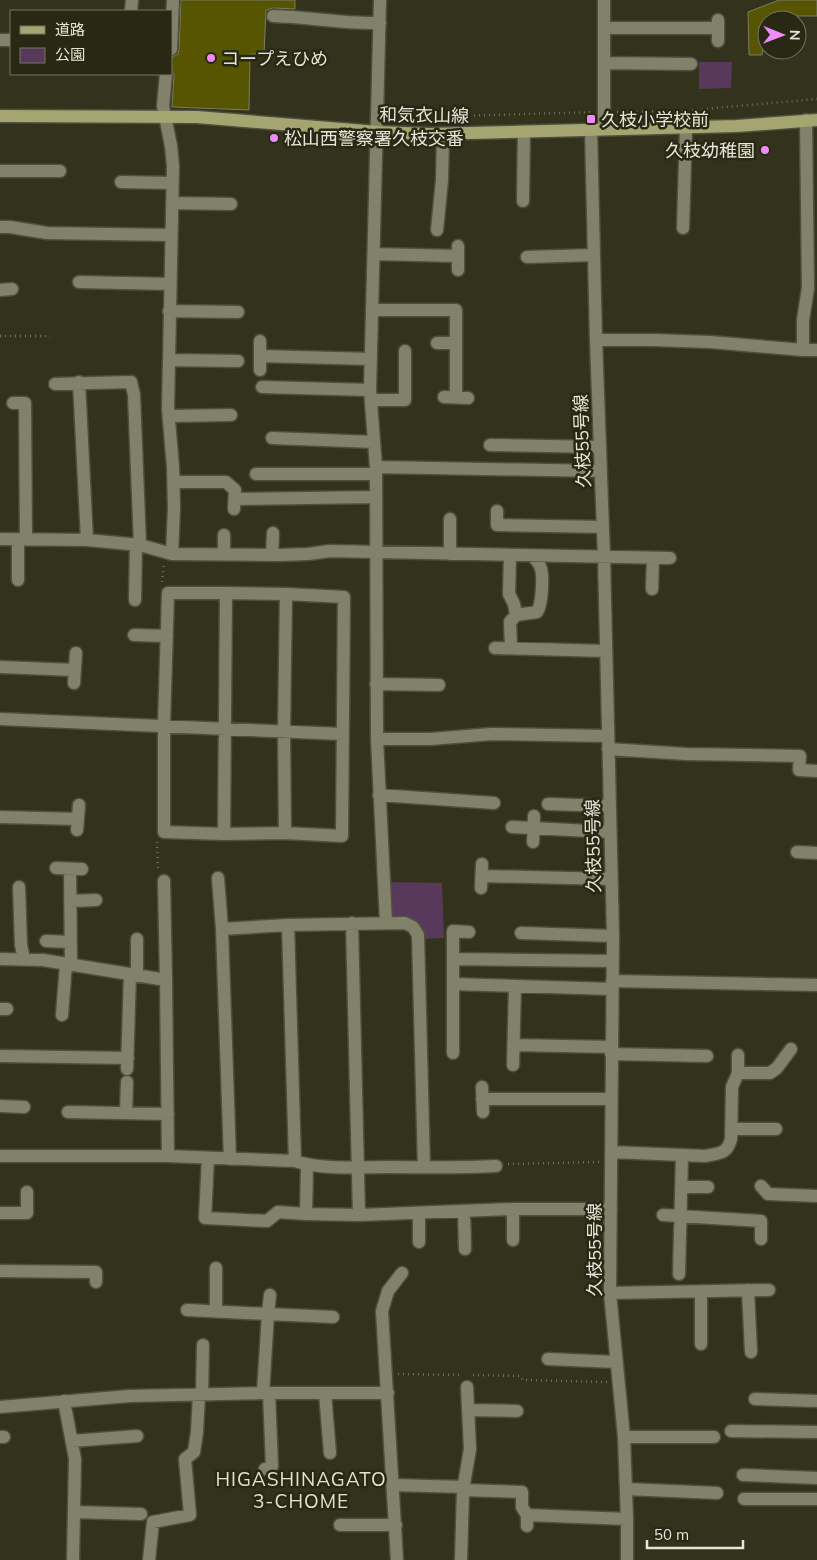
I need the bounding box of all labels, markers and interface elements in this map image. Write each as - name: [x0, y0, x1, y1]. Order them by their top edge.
- legend: [10, 10, 172, 75]
- north arrow: [757, 10, 807, 60]
- text: 道路: [55, 20, 85, 39]
- text: N: [786, 30, 804, 41]
- text: 公園: [55, 45, 85, 64]
- place label: コープえひめ: [221, 47, 328, 70]
- marker: コープえひめ: [205, 52, 217, 64]
- street label: 和気衣山線: [379, 103, 469, 127]
- place label: 久枝小学校前: [601, 108, 709, 131]
- marker: 久枝小学校前: [585, 113, 597, 125]
- place label: 松山西警察署久枝交番: [284, 127, 464, 150]
- marker: 松山西警察署久枝交番: [268, 132, 280, 144]
- place label: 久枝幼稚園: [665, 139, 755, 162]
- marker: 久枝幼稚園: [759, 144, 771, 156]
- street label: 久枝55号線: [569, 394, 595, 488]
- street label: 久枝55号線: [581, 799, 605, 893]
- street label: 久枝55号線: [583, 1203, 606, 1297]
- district label: HIGASHINAGATO 3-CHOME: [215, 1467, 387, 1513]
- scale bar: [647, 1518, 743, 1550]
- text: 50 m: [654, 1525, 689, 1544]

